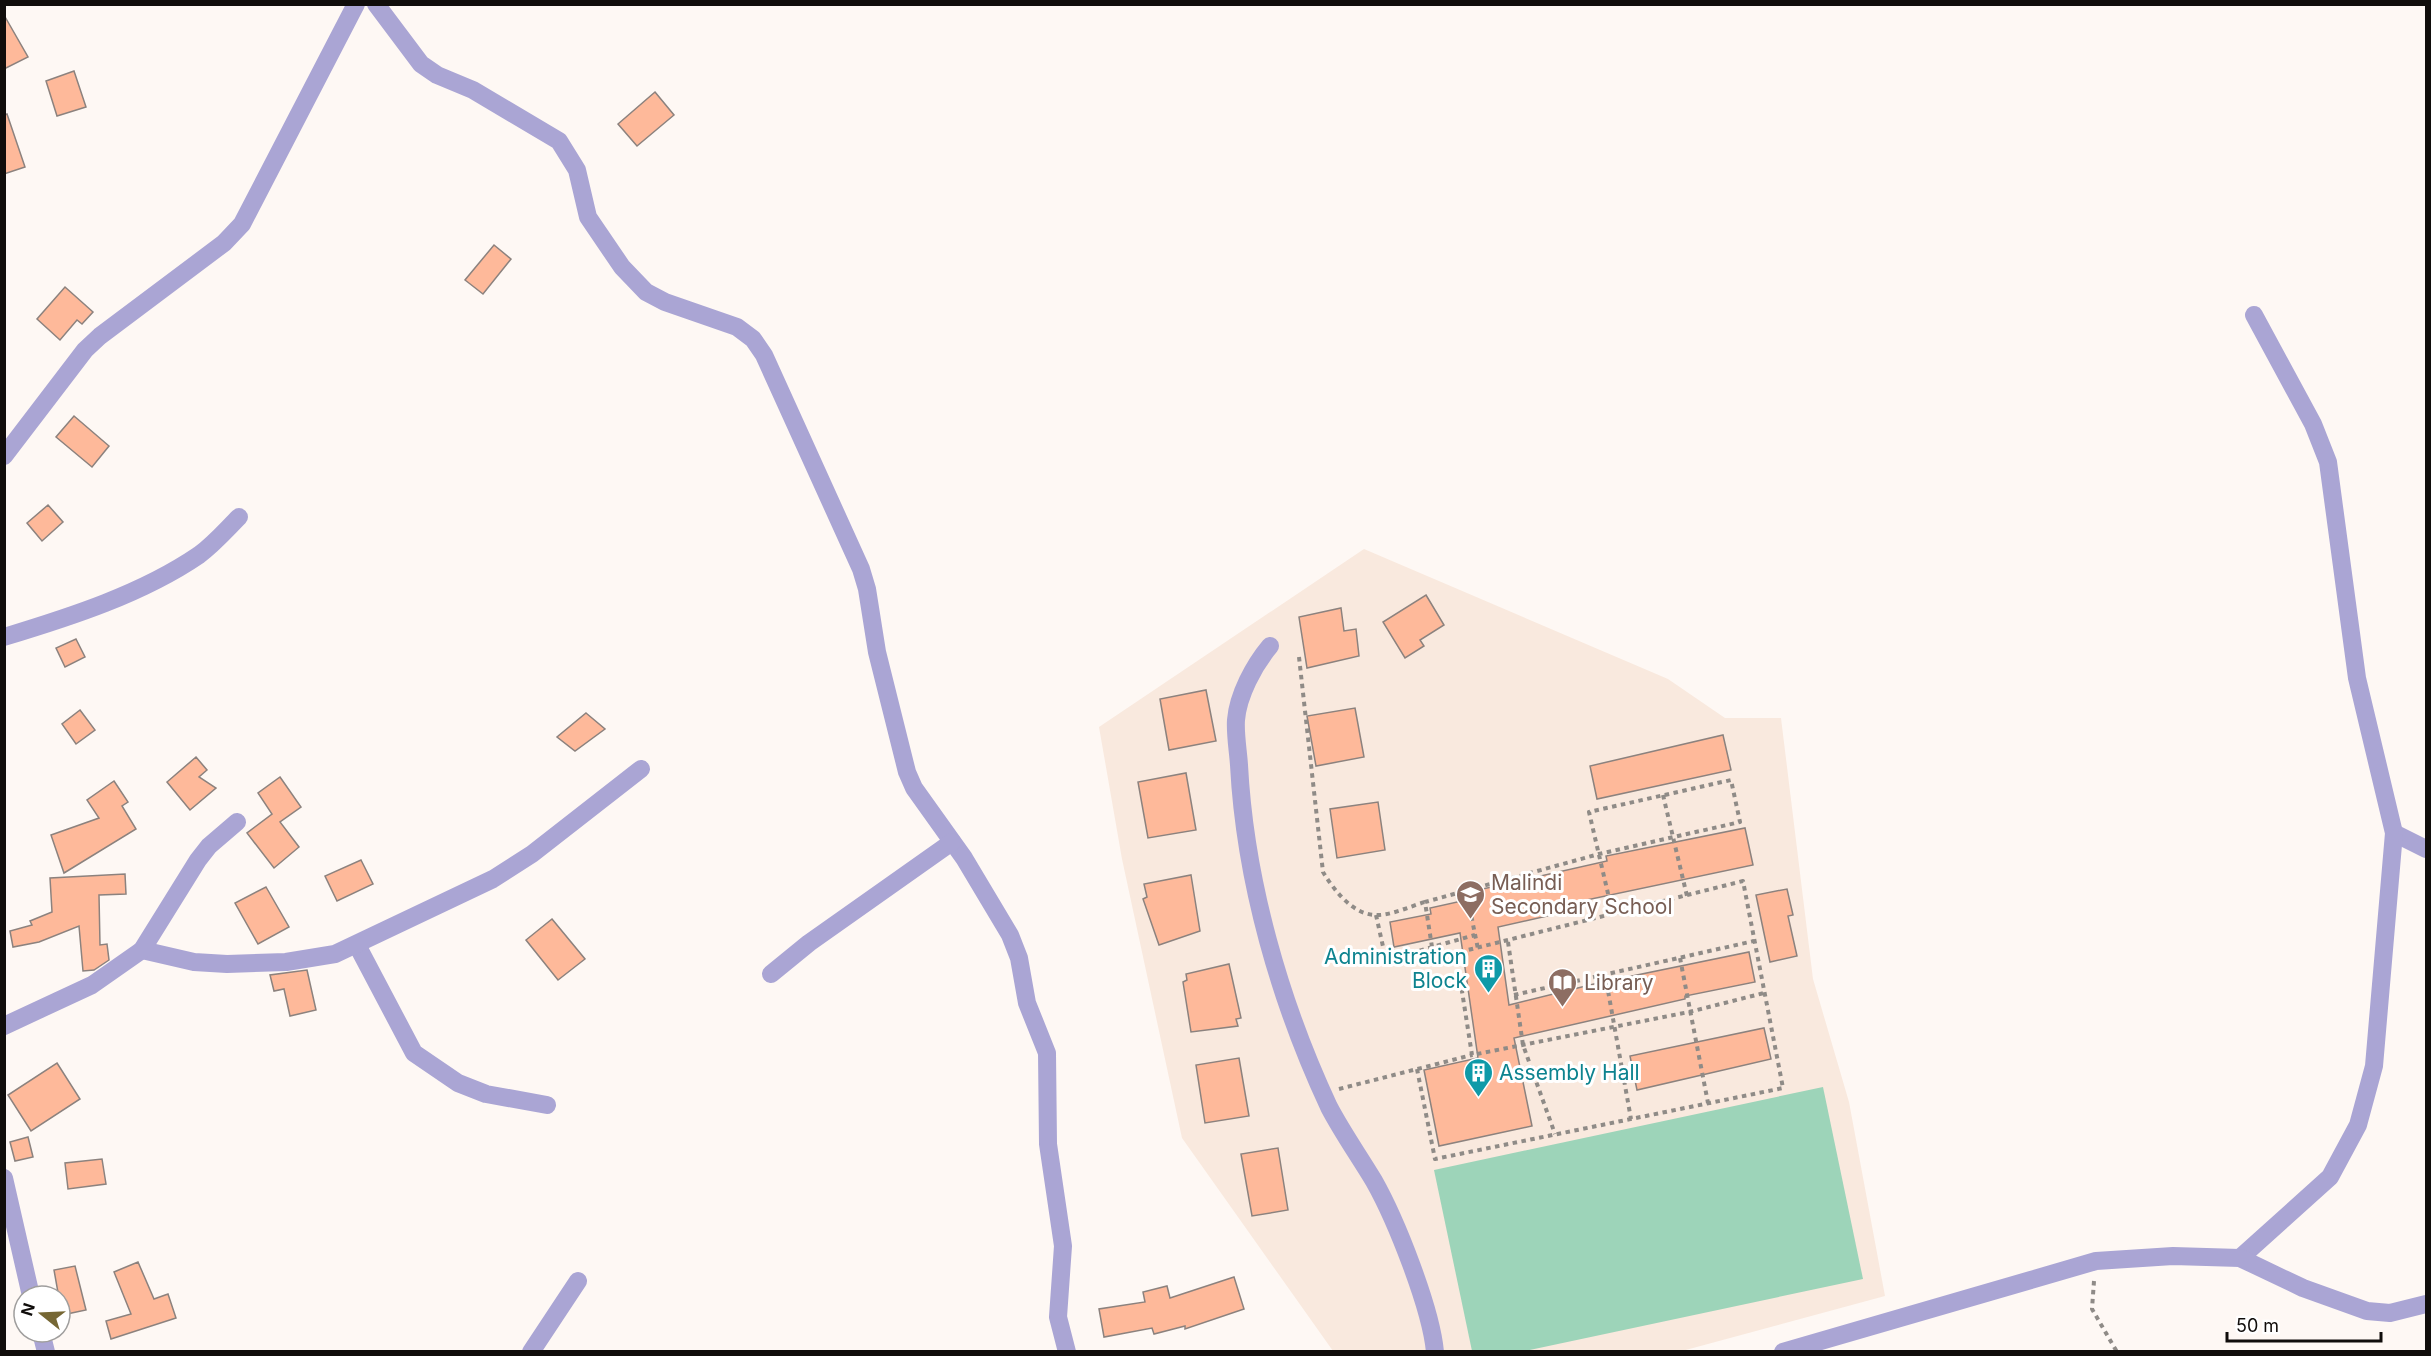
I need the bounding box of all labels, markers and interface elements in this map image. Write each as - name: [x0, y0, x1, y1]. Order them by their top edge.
- place label: Malindi Secondary School: [1491, 870, 1672, 919]
- school or university icon: Malindi Secondary School: [1454, 878, 1486, 920]
- place label: Administration Block: [1324, 944, 1467, 993]
- building icon: Administration Block: [1472, 952, 1504, 994]
- library icon: Library: [1547, 966, 1579, 1008]
- place label: Library: [1584, 970, 1654, 995]
- building icon: Assembly Hall: [1462, 1056, 1494, 1098]
- place label: Assembly Hall: [1499, 1060, 1640, 1085]
- north arrow: [12, 1284, 72, 1344]
- text: N: [16, 1300, 39, 1318]
- scale bar: [2227, 1305, 2382, 1343]
- text: 50 m: [2236, 1315, 2279, 1336]

